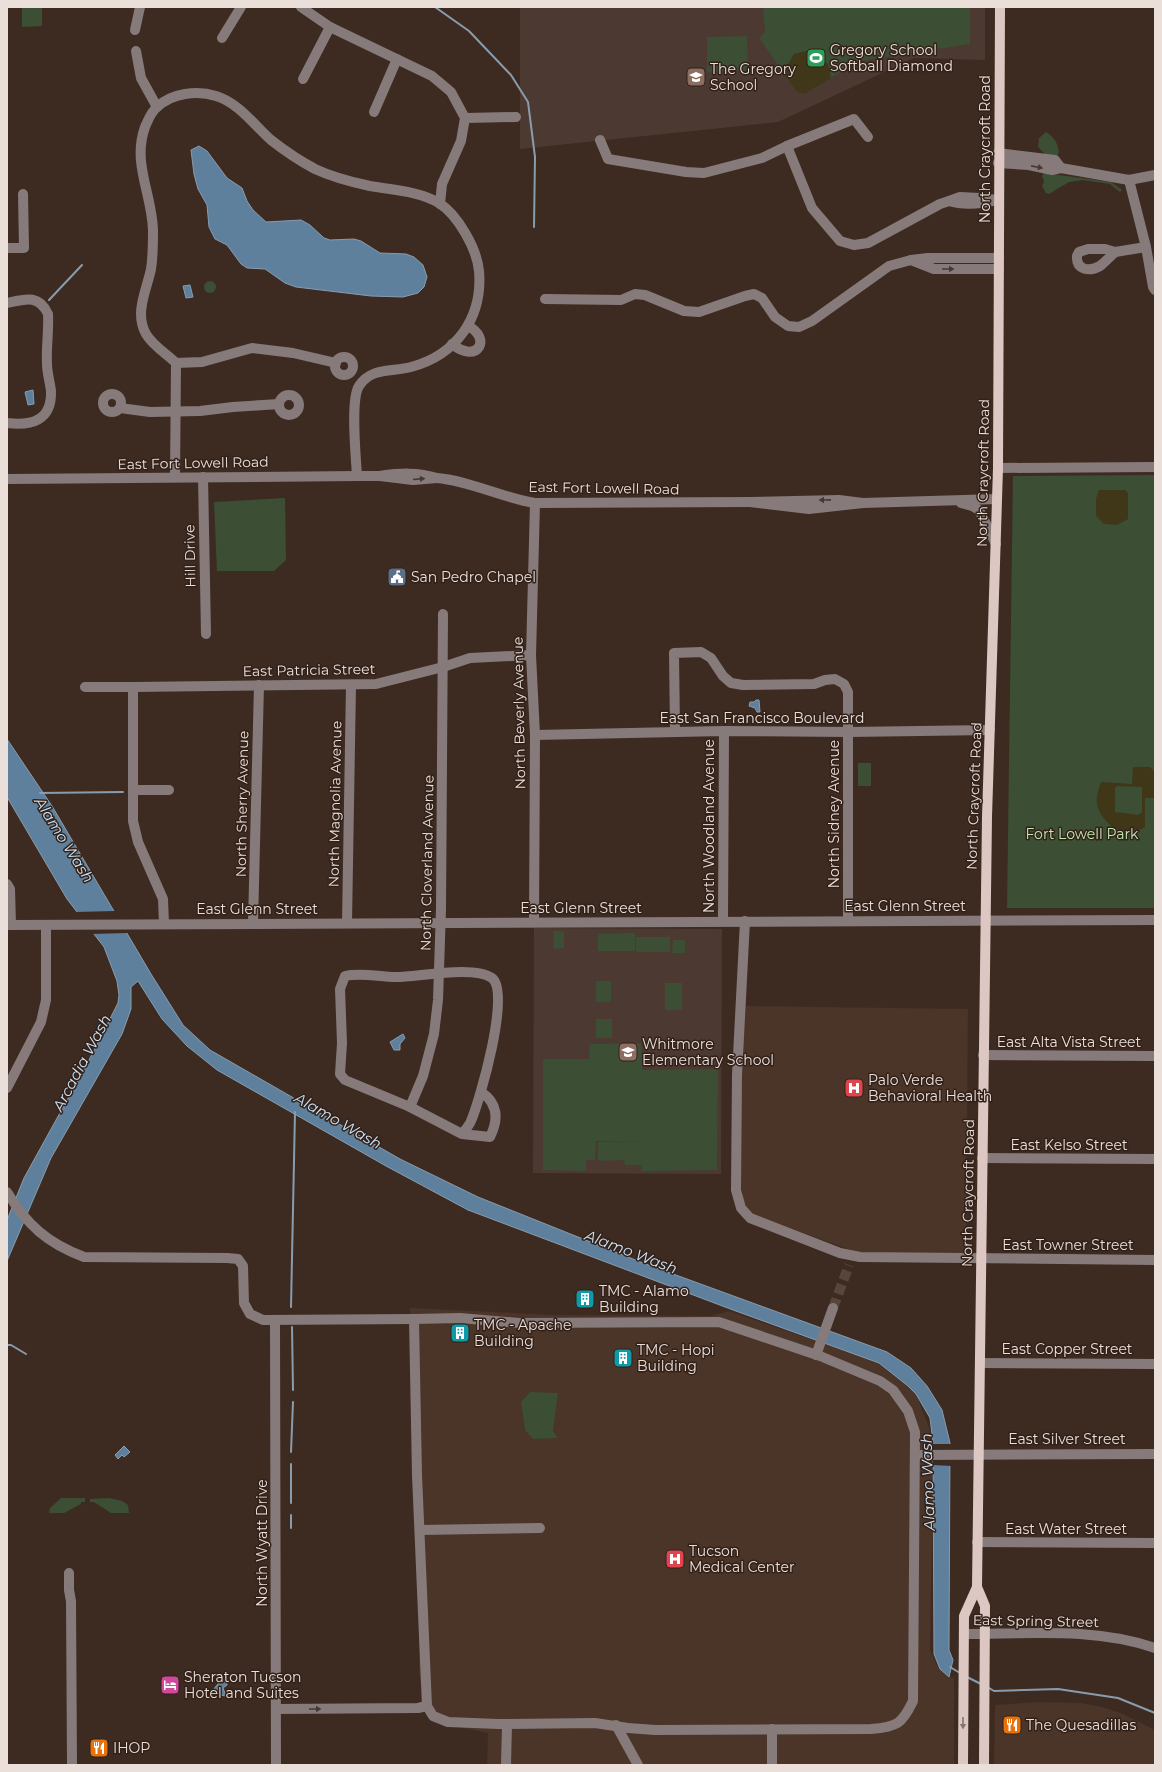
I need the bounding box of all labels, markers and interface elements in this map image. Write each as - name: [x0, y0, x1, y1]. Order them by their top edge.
- place label: Gregory School Softball Diamond: [830, 41, 953, 75]
- sports icon: Gregory School Softball Diamond: [805, 47, 827, 69]
- place label: The Gregory School: [710, 60, 796, 94]
- school or university icon: The Gregory School: [685, 66, 707, 88]
- street label: North Craycroft Road: [976, 75, 994, 223]
- one-way arrow: [1031, 164, 1043, 170]
- one-way arrow: [942, 266, 955, 272]
- street label: North Craycroft Road: [973, 399, 993, 547]
- street label: East Fort Lowell Road: [117, 453, 269, 473]
- one-way arrow: [413, 476, 425, 483]
- street label: East Fort Lowell Road: [528, 478, 680, 498]
- one-way arrow: [818, 497, 831, 503]
- street label: Hill Drive: [180, 524, 200, 588]
- public building icon: San Pedro Chapel: [386, 566, 408, 588]
- place label: San Pedro Chapel: [411, 568, 536, 586]
- street label: North Beverly Avenue: [509, 636, 529, 790]
- street label: East Patricia Street: [243, 660, 376, 680]
- street label: East San Francisco Boulevard: [659, 709, 865, 727]
- street label: North Magnolia Avenue: [325, 721, 345, 887]
- street label: North Craycroft Road: [962, 722, 986, 870]
- street label: North Sherry Avenue: [232, 731, 252, 877]
- street label: North Woodland Avenue: [700, 739, 718, 913]
- street label: North Sidney Avenue: [825, 740, 843, 888]
- street label: North Cloverland Avenue: [416, 775, 438, 951]
- water label: Alamo Wash: [30, 793, 98, 886]
- park label: Fort Lowell Park: [1025, 825, 1139, 843]
- street label: East Glenn Street: [844, 897, 966, 915]
- street label: East Glenn Street: [520, 899, 642, 917]
- street label: East Glenn Street: [196, 900, 318, 918]
- water label: Arcadia Wash: [48, 1011, 115, 1115]
- street label: East Alta Vista Street: [997, 1033, 1142, 1051]
- place label: Whitmore Elementary School: [642, 1035, 774, 1069]
- school or university icon: Whitmore Elementary School: [617, 1041, 639, 1063]
- place label: Palo Verde Behavioral Health: [868, 1071, 992, 1105]
- hospital icon: Palo Verde Behavioral Health: [843, 1077, 865, 1099]
- water label: Alamo Wash: [290, 1087, 385, 1153]
- street label: North Craycroft Road: [958, 1119, 978, 1267]
- street label: East Kelso Street: [1010, 1136, 1128, 1154]
- water label: Alamo Wash: [581, 1225, 680, 1278]
- street label: East Towner Street: [1002, 1236, 1134, 1254]
- place label: TMC - Alamo Building: [599, 1282, 689, 1316]
- building icon: TMC - Alamo Building: [574, 1288, 596, 1310]
- place label: TMC - Apache Building: [474, 1316, 571, 1350]
- building icon: TMC - Apache Building: [449, 1322, 471, 1344]
- street label: East Copper Street: [1001, 1340, 1133, 1358]
- place label: TMC - Hopi Building: [637, 1341, 714, 1375]
- building icon: TMC - Hopi Building: [612, 1347, 634, 1369]
- street label: East Silver Street: [1008, 1430, 1126, 1448]
- water label: Alamo Wash: [916, 1433, 939, 1532]
- street label: North Wyatt Drive: [253, 1479, 271, 1607]
- street label: East Water Street: [1005, 1520, 1127, 1538]
- place label: Tucson Medical Center: [689, 1542, 795, 1576]
- hospital icon: Tucson Medical Center: [664, 1548, 686, 1570]
- street label: East Spring Street: [973, 1611, 1100, 1631]
- place label: Sheraton Tucson Hotel and Suites: [184, 1668, 301, 1702]
- hotel icon: Sheraton Tucson Hotel and Suites: [159, 1674, 181, 1696]
- one-way arrow: [309, 1705, 321, 1712]
- restaurant icon: The Quesadillas: [1001, 1714, 1023, 1736]
- place label: The Quesadillas: [1026, 1716, 1136, 1734]
- one-way arrow: [960, 1717, 966, 1730]
- restaurant icon: IHOP: [88, 1737, 110, 1759]
- place label: IHOP: [113, 1739, 150, 1757]

